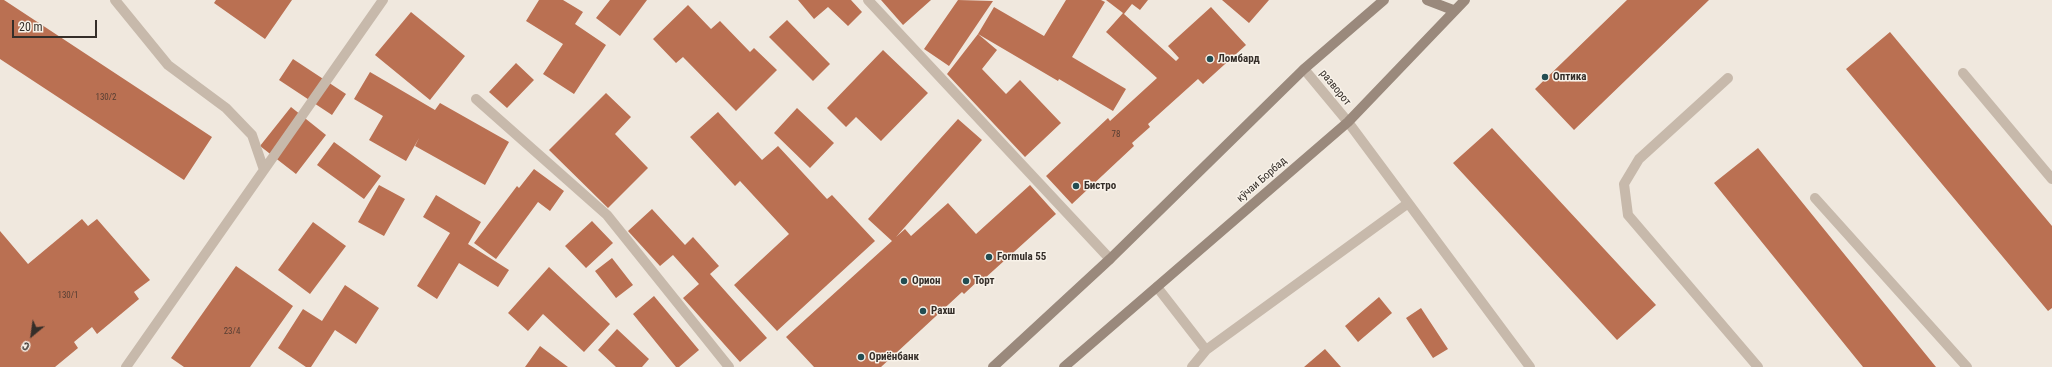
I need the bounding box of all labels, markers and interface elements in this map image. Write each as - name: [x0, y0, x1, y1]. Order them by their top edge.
- scale bar: [14, 12, 99, 38]
- text: 20 m: [19, 20, 43, 34]
- place label: Ломбард: [1218, 52, 1260, 66]
- marker: Ломбард: [1205, 54, 1215, 64]
- street label: разворот: [1317, 67, 1353, 109]
- place label: Оптика: [1553, 70, 1586, 84]
- marker: Оптика: [1540, 72, 1550, 82]
- house number: 130/2: [95, 93, 117, 103]
- house number: 78: [1112, 130, 1120, 140]
- street label: кӯчаи Борбад: [1234, 155, 1290, 205]
- place label: Бистро: [1084, 179, 1116, 193]
- marker: Бистро: [1071, 181, 1081, 191]
- place label: Formula 55: [997, 250, 1046, 264]
- marker: Formula 55: [984, 252, 994, 262]
- place label: Орион: [912, 274, 941, 288]
- place label: Торт: [974, 274, 995, 288]
- marker: Орион: [899, 276, 909, 286]
- marker: Торт: [961, 276, 971, 286]
- house number: 130/1: [57, 291, 79, 301]
- place label: Рахш: [931, 304, 955, 318]
- marker: Рахш: [918, 306, 928, 316]
- north arrow: [12, 315, 52, 355]
- house number: 23/4: [224, 327, 240, 337]
- text: С: [20, 339, 32, 353]
- place label: Ориёнбанк: [869, 350, 919, 364]
- marker: Ориёнбанк: [856, 352, 866, 362]

